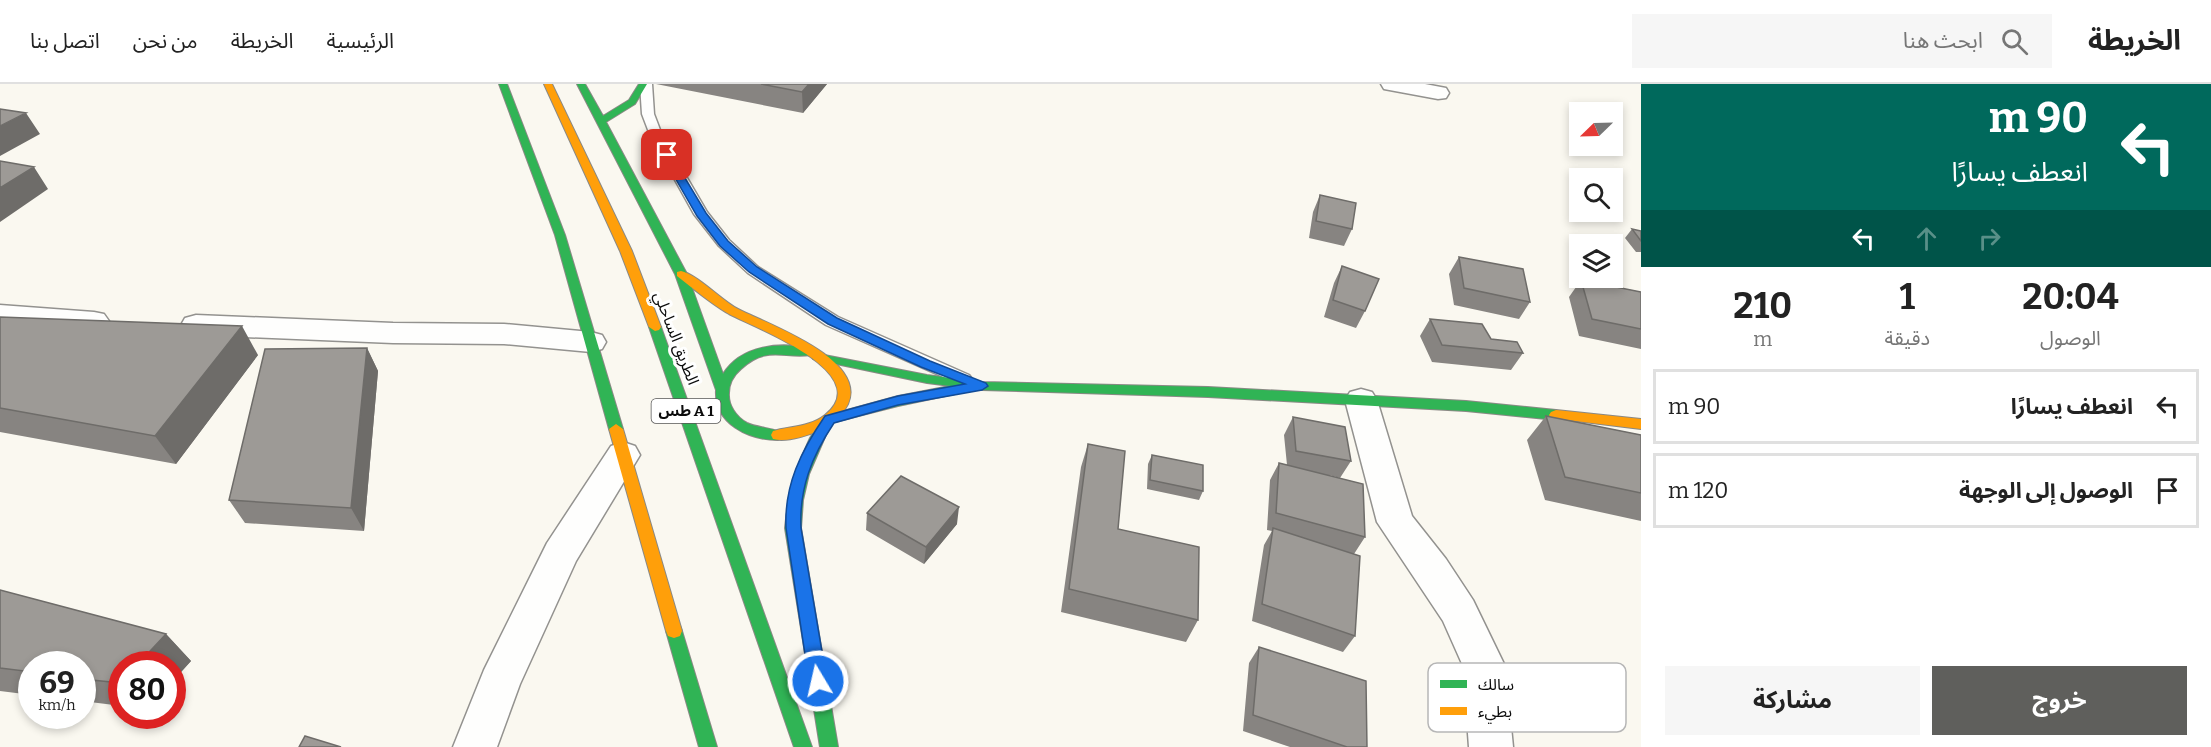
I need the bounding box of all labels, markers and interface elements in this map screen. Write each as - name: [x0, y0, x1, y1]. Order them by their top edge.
- search box: [1632, 14, 2052, 68]
- text: الخريطة: [2088, 24, 2181, 57]
- icon: search: [1998, 25, 2031, 58]
- text: ابحث هنا: [1903, 27, 1983, 54]
- text: اتصل بنا: [30, 28, 100, 54]
- text: من نحن: [133, 28, 198, 54]
- text: الخريطة: [231, 28, 294, 54]
- text: الرئيسية: [327, 28, 394, 54]
- text: 90 m: [1989, 93, 2088, 143]
- north arrow: [1569, 102, 1623, 156]
- map controls: [1569, 102, 1623, 288]
- icon: left: [2109, 108, 2187, 186]
- pin: [641, 129, 692, 180]
- icon: arrive: [650, 138, 683, 171]
- text: انعطف يسارًا: [1951, 156, 2088, 188]
- button: search: [1569, 168, 1623, 222]
- icon: left: [1847, 222, 1880, 255]
- icon: ahead: [1910, 222, 1943, 255]
- icon: right: [1973, 222, 2006, 255]
- button: layers: [1569, 234, 1623, 288]
- text: 1: [1899, 275, 1915, 319]
- text: 20:04: [2022, 275, 2119, 319]
- text: 210: [1733, 284, 1792, 328]
- street label: الطريق الساحلي: [648, 289, 703, 388]
- text: دقيقة: [1884, 326, 1930, 350]
- text: الوصول: [2040, 326, 2101, 350]
- text: m: [1753, 327, 1772, 351]
- icon: left: [2151, 390, 2184, 423]
- text: 90 m: [1668, 393, 1720, 420]
- text: انعطف يسارًا: [2011, 393, 2133, 420]
- road number: طس A 1: [652, 399, 720, 423]
- icon: arrive: [2151, 474, 2184, 507]
- text: 120 m: [1668, 477, 1728, 504]
- text: الوصول إلى الوجهة: [1959, 477, 2133, 504]
- position arrow: [786, 649, 850, 713]
- speed limit sign: 80: [108, 651, 186, 729]
- legend: [1428, 663, 1626, 732]
- text: 69: [39, 665, 75, 701]
- button: مشاركة: [1665, 666, 1920, 735]
- button: خروج: [1932, 666, 2187, 735]
- text: سالك: [1478, 675, 1514, 694]
- text: km/h: [38, 696, 76, 714]
- text: بطيء: [1478, 702, 1512, 724]

